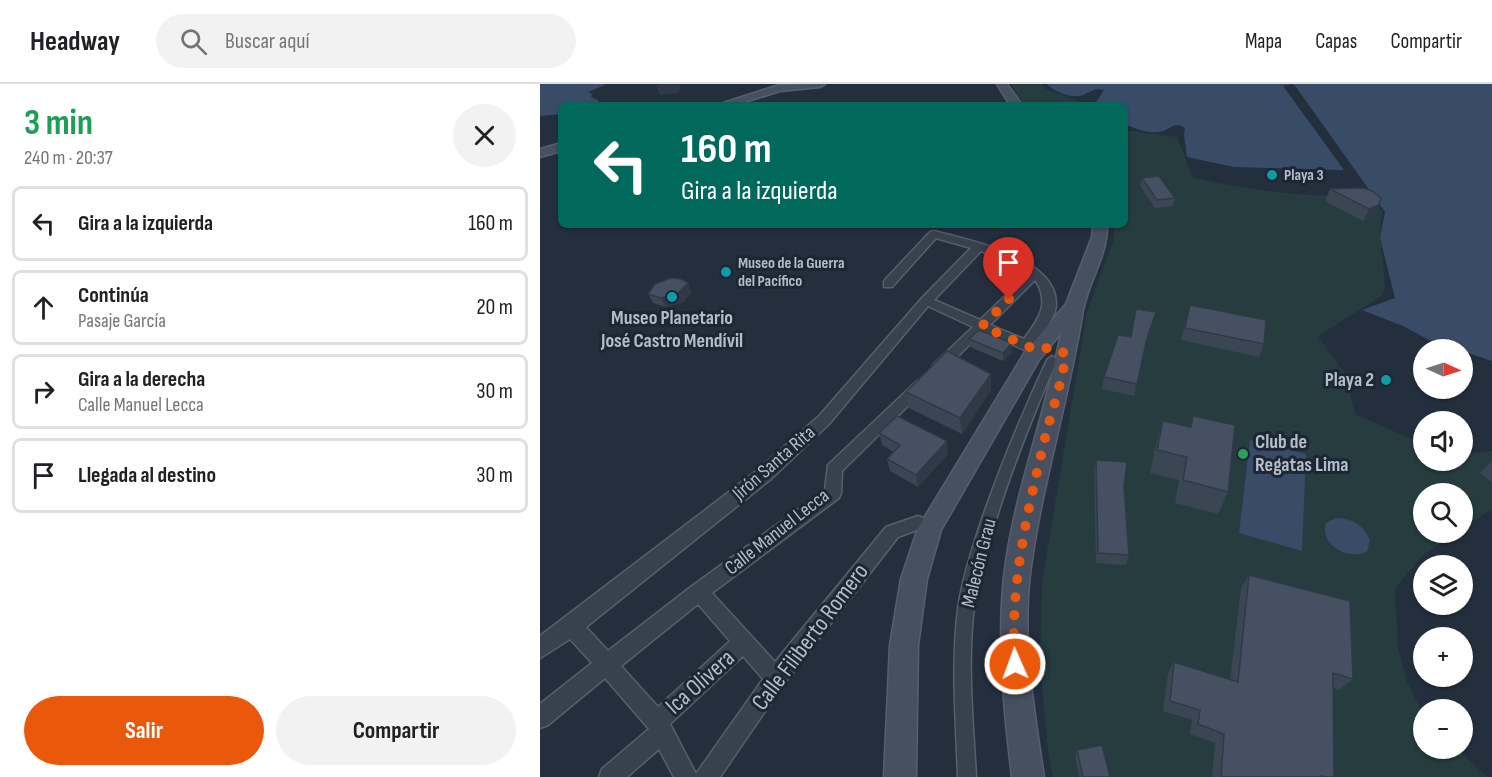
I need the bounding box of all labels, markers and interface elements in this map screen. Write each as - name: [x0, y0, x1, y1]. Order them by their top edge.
- search box: [156, 14, 576, 68]
- text: Headway: [30, 25, 120, 58]
- icon: search: [177, 25, 210, 58]
- text: Buscar aquí: [225, 28, 310, 55]
- text: Mapa: [1245, 29, 1282, 54]
- text: Capas: [1315, 29, 1357, 54]
- text: Compartir: [1390, 29, 1462, 54]
- text: 3 min: [24, 102, 93, 145]
- button: close: [453, 104, 516, 167]
- text: 160 m: [681, 124, 772, 175]
- icon: left: [582, 126, 660, 204]
- text: 240 m · 20:37: [24, 146, 113, 170]
- place label: Playa 3: [1284, 166, 1324, 185]
- marker: Playa 3: [1265, 168, 1279, 182]
- text: Gira a la izquierda: [681, 175, 838, 207]
- icon: left: [27, 207, 60, 240]
- text: Gira a la izquierda: [78, 210, 213, 237]
- text: 160 m: [468, 210, 513, 237]
- pin: [983, 237, 1034, 299]
- icon: arrive: [992, 246, 1025, 279]
- place label: Museo de la Guerra del Pacífico: [738, 254, 845, 291]
- marker: Museo de la Guerra del Pacífico: [719, 265, 733, 279]
- text: Continúa: [78, 282, 149, 309]
- marker: Museo Planetario José Castro Mendívil: [665, 290, 679, 304]
- icon: ahead: [27, 291, 60, 324]
- text: 20 m: [477, 294, 513, 321]
- place label: Museo Planetario José Castro Mendívil: [600, 306, 743, 353]
- text: Pasaje García: [78, 309, 166, 333]
- north arrow: [1413, 339, 1473, 399]
- map controls: [1413, 339, 1473, 759]
- text: Gira a la derecha: [78, 366, 205, 393]
- place label: Playa 2: [1325, 368, 1374, 392]
- marker: Playa 2: [1379, 373, 1393, 387]
- icon: right: [27, 375, 60, 408]
- text: 30 m: [476, 378, 513, 405]
- text: Calle Manuel Lecca: [78, 393, 204, 417]
- button: sound: [1413, 411, 1473, 471]
- street label: Jirón Santa Rita: [727, 421, 820, 506]
- place label: Club de Regatas Lima: [1255, 430, 1348, 477]
- marker: Club de Regatas Lima: [1236, 447, 1250, 461]
- icon: arrive: [27, 459, 60, 492]
- text: Llegada al destino: [78, 462, 216, 489]
- text: 30 m: [476, 462, 513, 489]
- button: search: [1413, 483, 1473, 543]
- street label: Calle Manuel Lecca: [720, 484, 834, 580]
- street label: Malecón Grau: [956, 516, 1002, 610]
- button: layers: [1413, 555, 1473, 615]
- street label: Calle Filiberto Romero: [745, 558, 875, 716]
- button: +: [1413, 627, 1473, 687]
- position arrow: [983, 632, 1047, 696]
- street label: Ica Olivera: [659, 643, 741, 721]
- button: Salir: [24, 696, 264, 765]
- button: Compartir: [276, 696, 516, 765]
- button: −: [1413, 699, 1473, 759]

